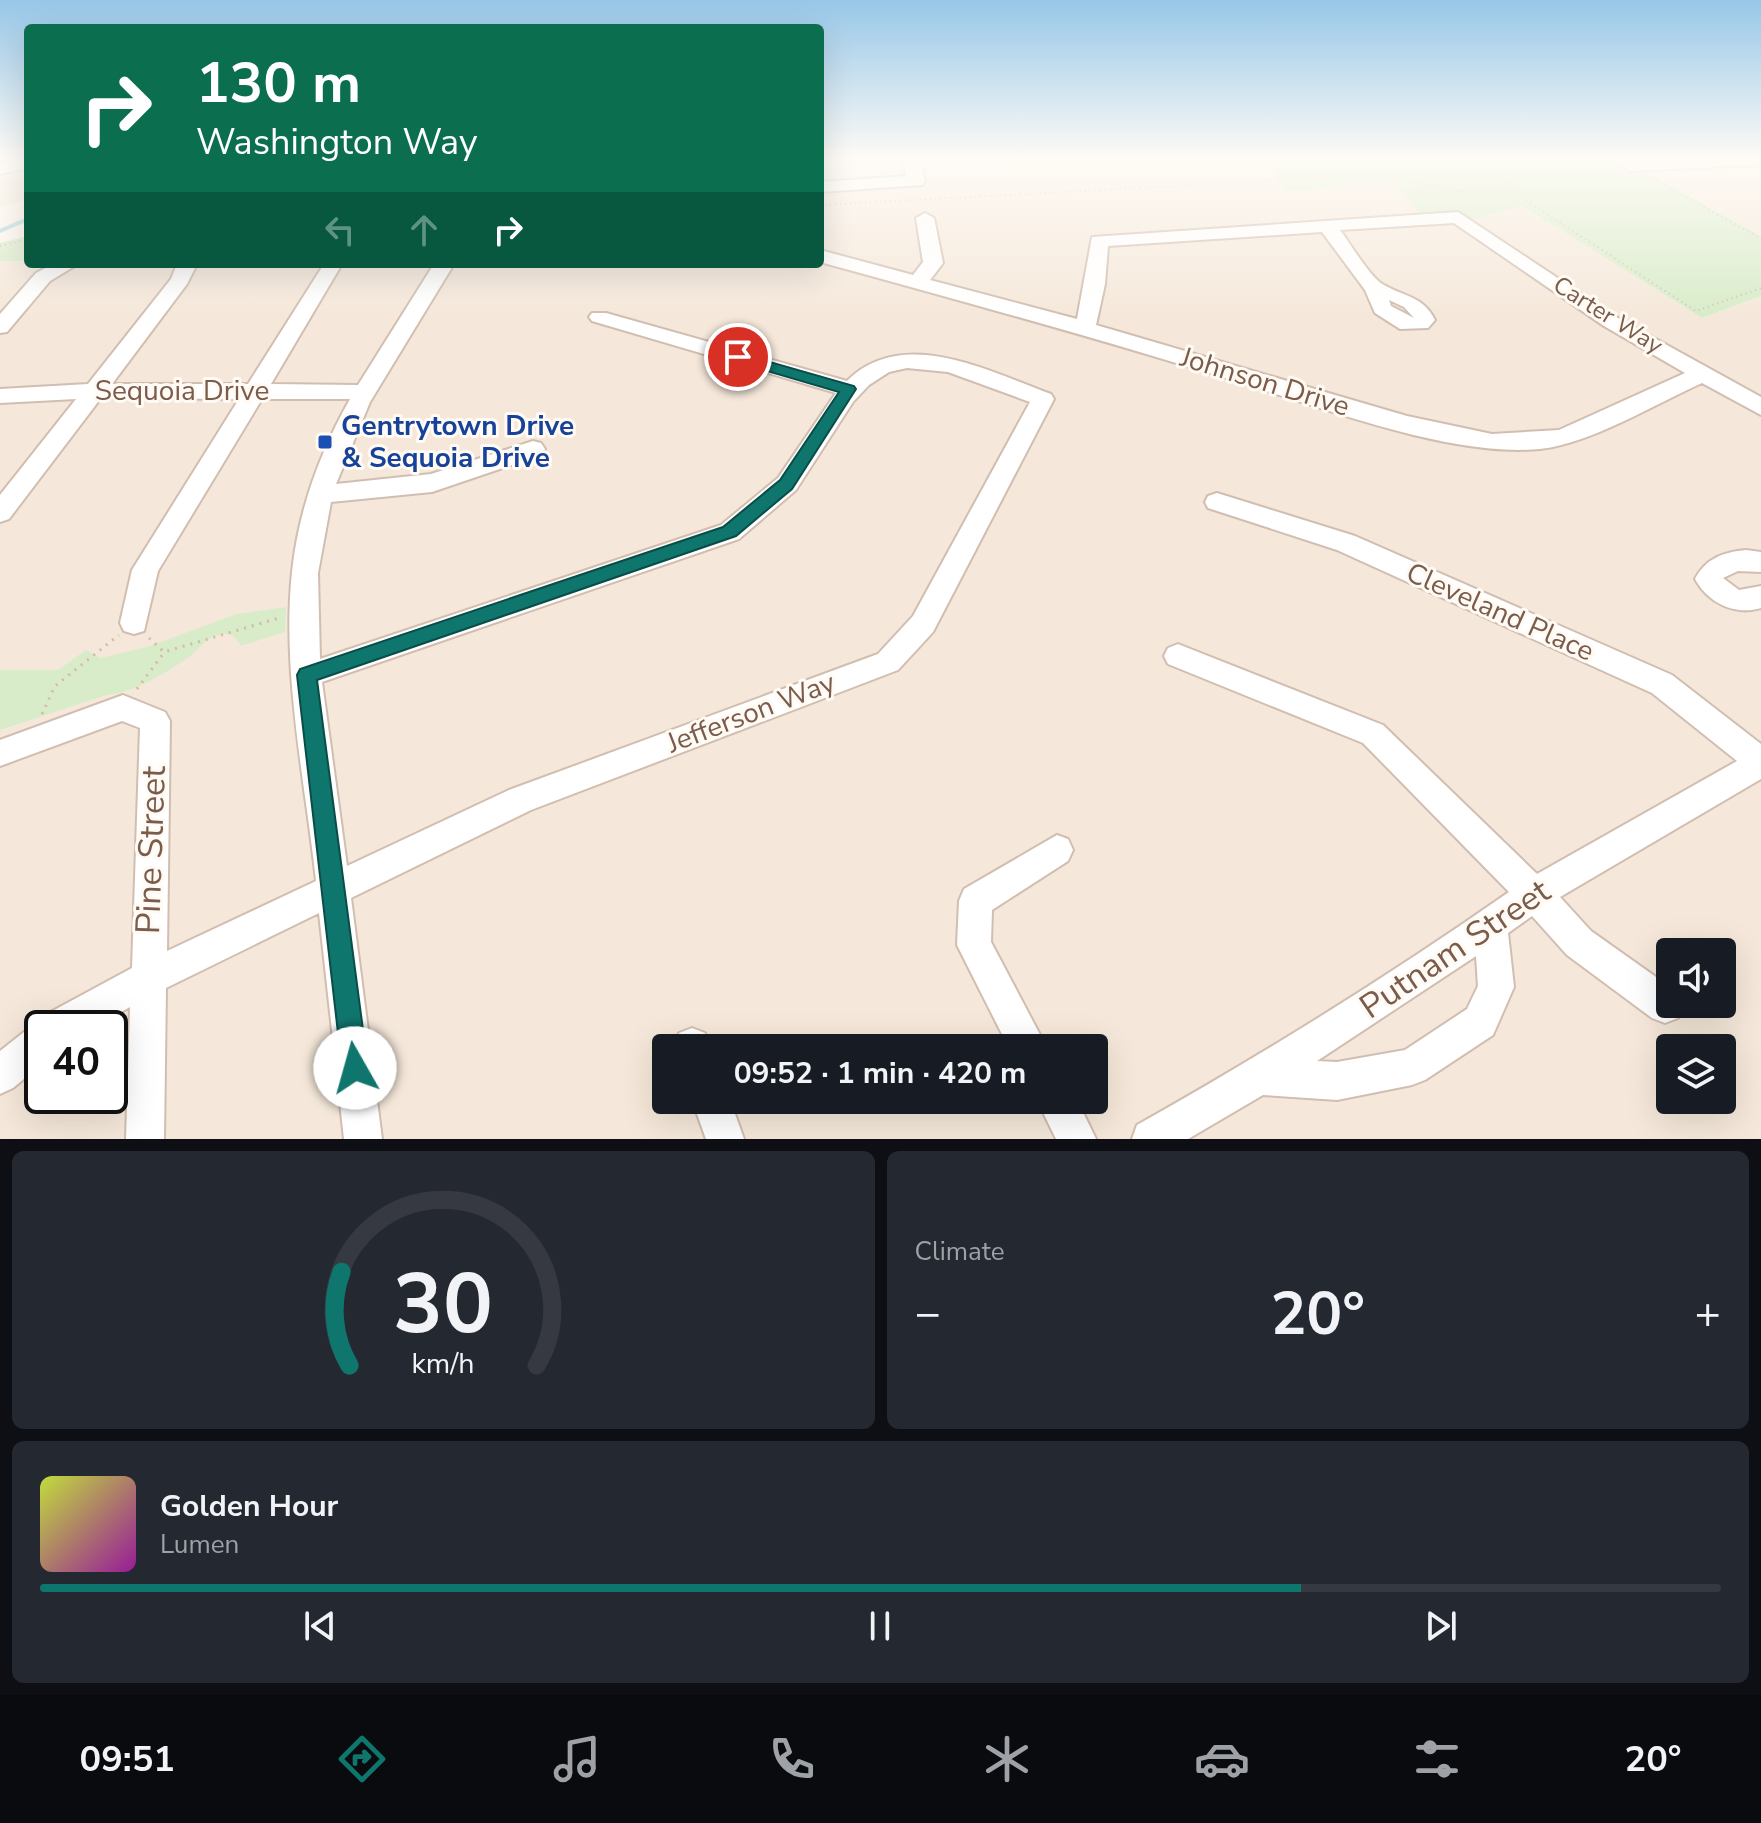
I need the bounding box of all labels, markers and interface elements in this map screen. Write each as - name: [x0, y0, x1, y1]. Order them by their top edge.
- text: 130 m: [196, 45, 361, 122]
- icon: right: [64, 56, 168, 160]
- text: Washington Way: [196, 118, 477, 167]
- icon: left: [318, 208, 362, 252]
- icon: ahead: [402, 208, 446, 252]
- icon: right: [486, 208, 530, 252]
- street label: Carter Way: [1547, 269, 1669, 362]
- pin: [704, 323, 772, 391]
- icon: arrive: [716, 335, 760, 379]
- street label: Johnson Drive: [1175, 338, 1354, 426]
- street label: Sequoia Drive: [95, 372, 269, 410]
- place label: Gentrytown Drive & Sequoia Drive: [341, 407, 574, 477]
- marker: Gentrytown Drive & Sequoia Drive: [316, 433, 334, 451]
- street label: Cleveland Place: [1400, 554, 1600, 670]
- street label: Jefferson Way: [661, 663, 841, 763]
- street label: Pine Street: [125, 764, 177, 935]
- street label: Putnam Street: [1351, 868, 1560, 1030]
- map controls: [1656, 938, 1736, 1114]
- button: sound: [1656, 938, 1736, 1018]
- speed limit sign: 40: [24, 1010, 128, 1114]
- position arrow: [313, 1026, 397, 1110]
- button: layers: [1656, 1034, 1736, 1114]
- text: 09:52 · 1 min · 420 m: [734, 1053, 1026, 1094]
- text: Climate: [915, 1234, 1005, 1269]
- text: 30: [393, 1248, 493, 1361]
- text: 20°: [1270, 1273, 1365, 1355]
- text: −: [915, 1284, 941, 1344]
- text: +: [1695, 1284, 1721, 1344]
- text: km/h: [412, 1344, 475, 1383]
- text: Golden Hour: [160, 1486, 338, 1527]
- text: Lumen: [160, 1527, 239, 1562]
- icon: previous: [298, 1604, 342, 1648]
- icon: pause: [858, 1604, 902, 1648]
- icon: next: [1419, 1604, 1463, 1648]
- icon: directions: [334, 1731, 390, 1787]
- icon: music: [549, 1731, 605, 1787]
- icon: phone: [764, 1731, 820, 1787]
- icon: climate: [979, 1731, 1035, 1787]
- icon: car: [1194, 1731, 1250, 1787]
- icon: filters: [1409, 1731, 1465, 1787]
- text: 09:51: [80, 1735, 175, 1784]
- text: 20°: [1625, 1735, 1681, 1784]

